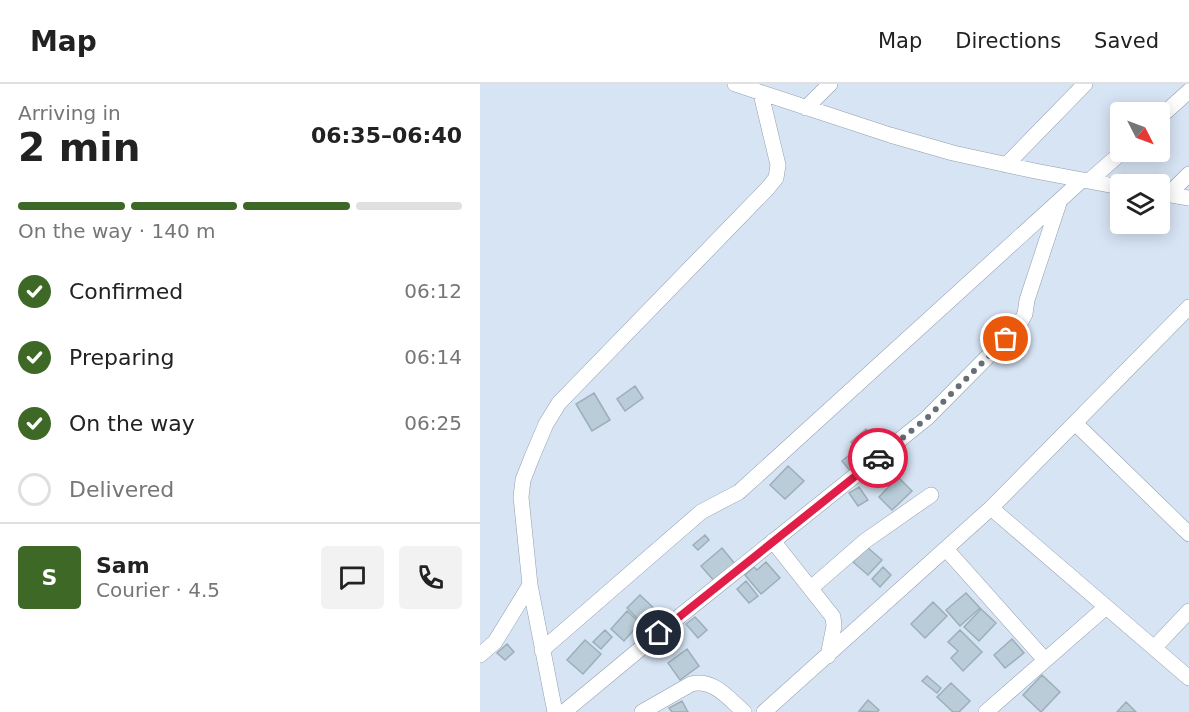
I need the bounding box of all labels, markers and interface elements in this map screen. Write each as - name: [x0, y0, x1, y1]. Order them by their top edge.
- text: Map: [30, 25, 97, 58]
- text: Map: [878, 29, 922, 53]
- text: Directions: [955, 29, 1061, 53]
- text: Saved: [1094, 29, 1159, 53]
- text: Arriving in: [18, 101, 121, 125]
- north arrow: [1110, 102, 1170, 162]
- map controls: [1110, 102, 1170, 234]
- text: 06:35–06:40: [311, 123, 462, 148]
- text: 2 min: [18, 125, 140, 170]
- button: layers: [1110, 174, 1170, 234]
- text: On the way · 140 m: [18, 219, 216, 243]
- icon: check: [18, 275, 51, 308]
- text: Confirmed: [69, 279, 183, 304]
- text: 06:12: [404, 279, 462, 303]
- pin: [980, 313, 1031, 364]
- icon: bag: [989, 322, 1022, 355]
- icon: check: [18, 341, 51, 374]
- text: Preparing: [69, 345, 175, 370]
- text: 06:14: [404, 345, 462, 369]
- icon: check: [18, 407, 51, 440]
- text: On the way: [69, 411, 195, 436]
- text: 06:25: [404, 411, 462, 435]
- courier: [848, 428, 908, 488]
- icon: car: [862, 442, 895, 475]
- text: Delivered: [69, 477, 174, 502]
- button: chat: [321, 546, 384, 609]
- button: phone: [399, 546, 462, 609]
- text: Sam: [96, 553, 150, 578]
- text: S: [42, 565, 57, 590]
- text: Courier · 4.5: [96, 578, 220, 602]
- pin: [633, 607, 684, 658]
- icon: home: [642, 616, 675, 649]

